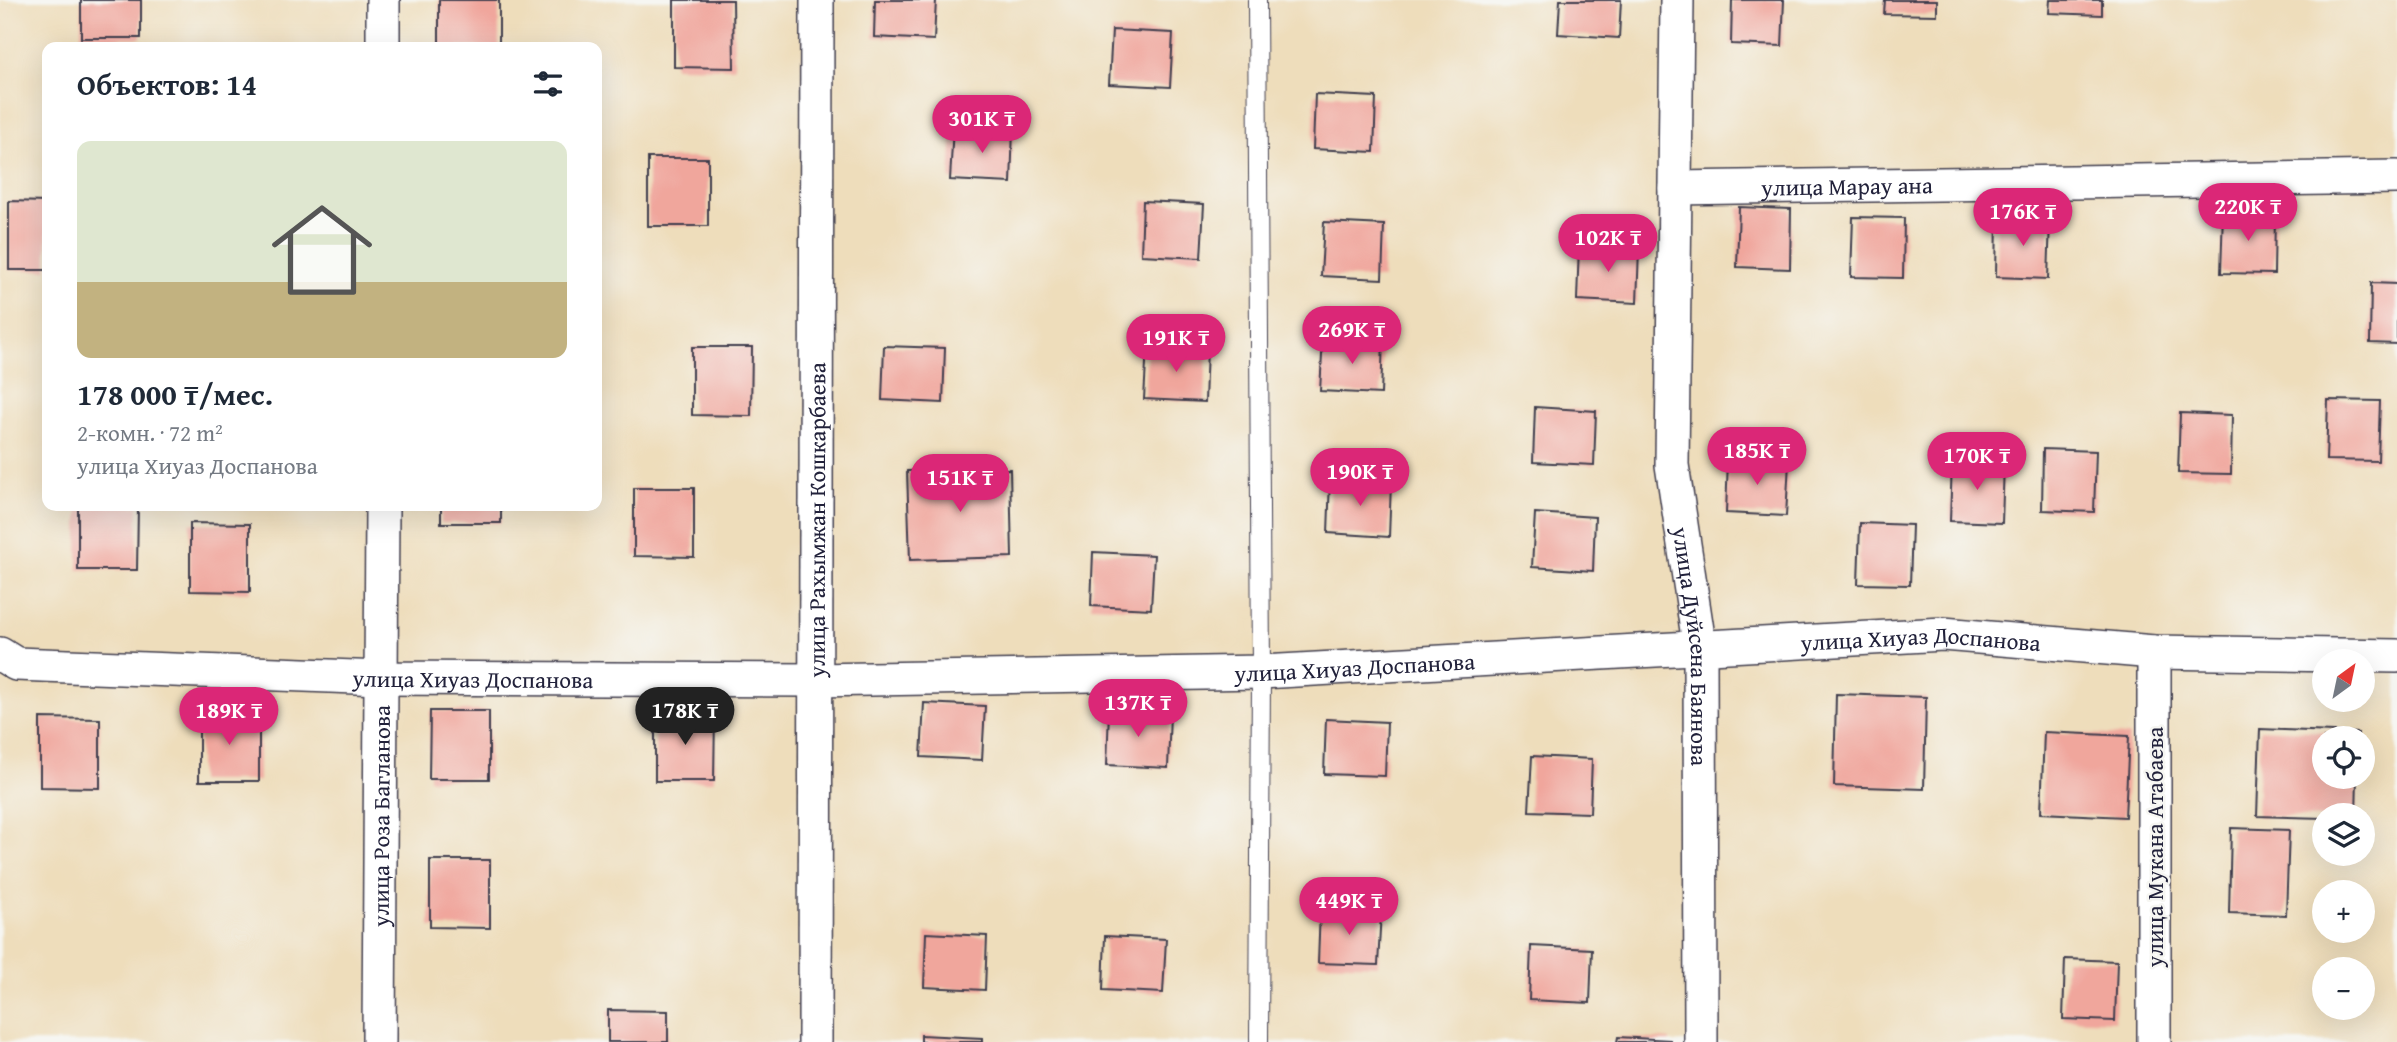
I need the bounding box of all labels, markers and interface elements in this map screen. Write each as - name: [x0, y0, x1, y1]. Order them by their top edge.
- text: Объектов: 14: [77, 62, 257, 106]
- icon: filters: [529, 65, 567, 103]
- pin: 301K ₸: [925, 96, 1039, 155]
- text: 301K ₸: [948, 101, 1016, 134]
- street label: улица Марау ана: [1760, 168, 1933, 203]
- pin: 220K ₸: [2191, 184, 2305, 243]
- icon: home: [259, 187, 385, 313]
- pin: 176K ₸: [1966, 188, 2080, 248]
- text: 220K ₸: [2214, 189, 2282, 222]
- text: 176K ₸: [1989, 194, 2057, 227]
- pin: 102K ₸: [1551, 215, 1665, 274]
- text: 102K ₸: [1574, 220, 1642, 253]
- pin: 269K ₸: [1295, 306, 1409, 366]
- text: 269K ₸: [1318, 312, 1386, 345]
- pin: 191K ₸: [1119, 314, 1233, 374]
- text: 191K ₸: [1142, 320, 1210, 353]
- street label: улица Рахымжан Кошкарбаева: [799, 362, 833, 679]
- text: 178 000 ₸/мес.: [77, 372, 273, 416]
- text: 2-комн. · 72 m²: [77, 416, 223, 449]
- pin: 185K ₸: [1700, 428, 1814, 487]
- text: 185K ₸: [1723, 433, 1791, 466]
- pin: 170K ₸: [1920, 433, 2034, 492]
- text: 170K ₸: [1943, 438, 2011, 471]
- pin: 190K ₸: [1303, 448, 1417, 508]
- text: улица Хиуаз Доспанова: [77, 449, 318, 482]
- pin: 151K ₸: [903, 454, 1017, 514]
- text: 190K ₸: [1326, 454, 1394, 487]
- text: 151K ₸: [926, 460, 994, 493]
- street label: улица Дуйсена Баянова: [1665, 523, 1717, 766]
- street label: улица Хиуаз Доспанова: [1799, 617, 2042, 659]
- street label: улица Хиуаз Доспанова: [1233, 644, 1476, 689]
- north arrow: [2312, 649, 2375, 712]
- map controls: [2312, 649, 2375, 1020]
- street label: улица Хиуаз Доспанова: [351, 660, 593, 695]
- pin: 137K ₸: [1081, 680, 1195, 739]
- text: 137K ₸: [1104, 685, 1172, 718]
- pin: 189K ₸: [172, 688, 286, 747]
- pin: 178K ₸: [628, 688, 742, 747]
- text: 189K ₸: [195, 693, 263, 726]
- text: 178K ₸: [651, 693, 719, 726]
- street label: улица Роза Багланова: [363, 705, 397, 928]
- street label: улица Мукана Атабаева: [2138, 726, 2171, 968]
- button: locate: [2312, 726, 2375, 789]
- button: layers: [2312, 803, 2375, 866]
- pin: 449K ₸: [1292, 878, 1406, 937]
- button: +: [2312, 880, 2375, 943]
- text: 449K ₸: [1315, 883, 1383, 916]
- button: −: [2312, 957, 2375, 1020]

